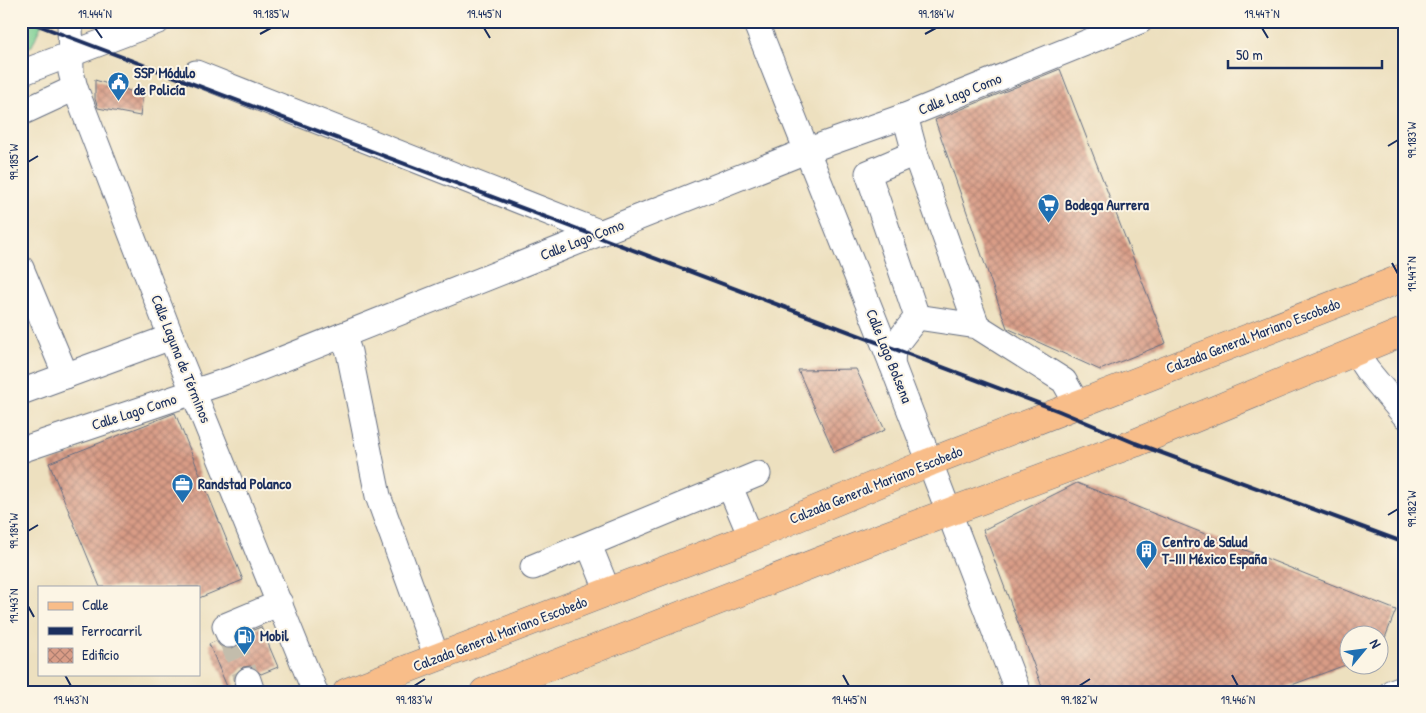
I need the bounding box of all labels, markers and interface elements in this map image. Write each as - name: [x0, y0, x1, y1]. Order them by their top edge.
- text: 19.444°N: [78, 5, 112, 22]
- text: 99.185°W: [253, 5, 290, 22]
- text: 19.445°N: [467, 5, 501, 22]
- text: 99.184°W: [918, 5, 954, 22]
- text: 19.447°N: [1244, 5, 1280, 22]
- scale bar: [1228, 38, 1382, 70]
- text: 50 m: [1236, 44, 1263, 65]
- place label: SSP Módulo de Policía: [134, 62, 195, 100]
- street label: Calle Lago Como: [915, 67, 1005, 120]
- public building icon: SSP Módulo de Policía: [106, 70, 130, 101]
- text: 99.183°W: [1403, 121, 1420, 158]
- text: 99.185°W: [5, 143, 22, 180]
- supermarket icon: Bodega Aurrera: [1037, 193, 1061, 224]
- place label: Bodega Aurrera: [1065, 194, 1149, 216]
- street label: Calle Lago Como: [537, 214, 627, 265]
- text: 19.447°N: [1403, 256, 1420, 292]
- street label: Calle Laguna de Términos: [146, 292, 217, 426]
- street label: Calzada General Mariano Escobedo: [1163, 293, 1343, 378]
- street label: Calle Lago Bolsena: [861, 306, 918, 406]
- street label: Calle Lago Como: [89, 388, 179, 435]
- street label: Calzada General Mariano Escobedo: [786, 440, 966, 529]
- office icon: Randstad Polanco: [170, 472, 194, 503]
- place label: Randstad Polanco: [198, 473, 291, 494]
- text: 99.182°W: [1403, 490, 1420, 527]
- text: 99.184°W: [5, 513, 22, 549]
- place label: Centro de Salud T-III México España: [1161, 531, 1267, 570]
- building icon: Centro de Salud T-III México España: [1134, 539, 1158, 570]
- legend: [38, 586, 200, 676]
- text: 19.443°N: [5, 589, 22, 623]
- street label: Calzada General Mariano Escobedo: [410, 591, 590, 676]
- text: Calle: [82, 594, 109, 615]
- text: Ferrocarril: [81, 620, 142, 641]
- fuel station icon: Mobil: [232, 624, 256, 655]
- place label: Mobil: [260, 625, 290, 646]
- north arrow: [1338, 626, 1388, 676]
- text: N: [1366, 636, 1386, 652]
- text: Edificio: [82, 644, 119, 665]
- text: 19.443°N: [54, 691, 88, 708]
- text: 99.183°W: [396, 691, 433, 708]
- text: 19.445°N: [832, 691, 866, 708]
- text: 99.182°W: [1061, 691, 1098, 708]
- text: 19.446°N: [1221, 691, 1255, 708]

